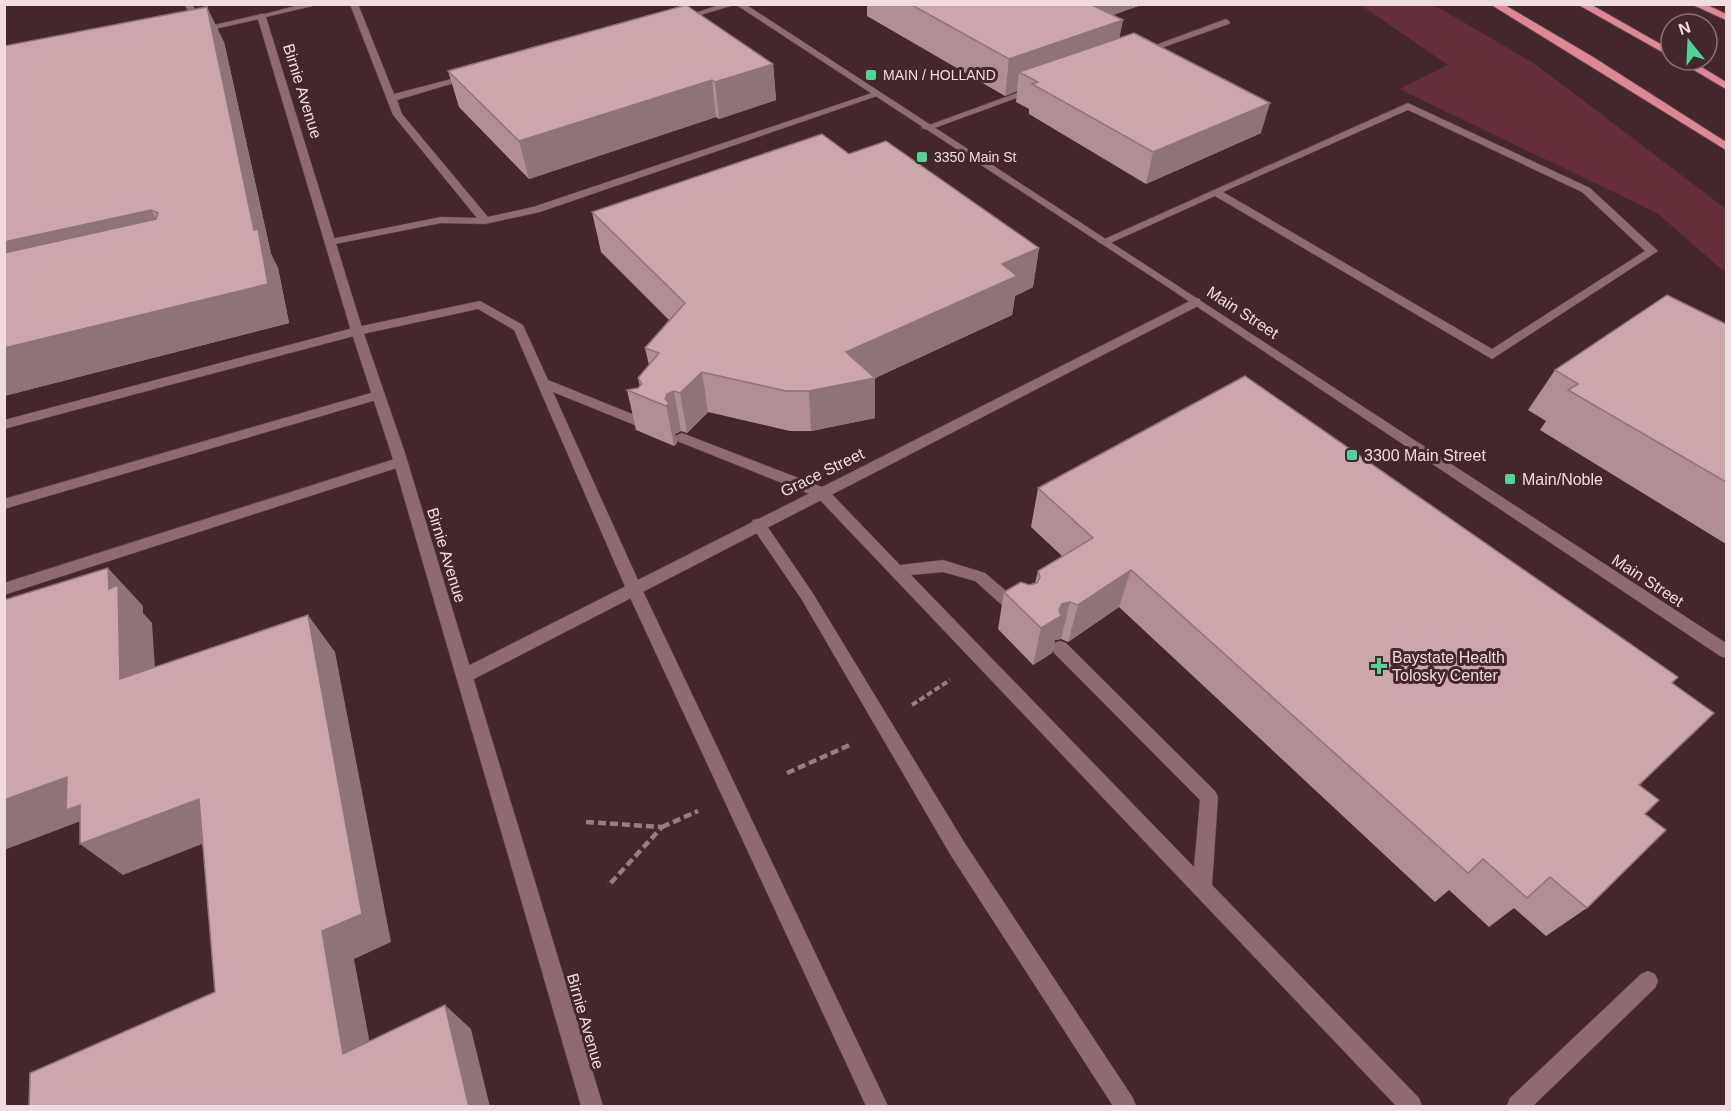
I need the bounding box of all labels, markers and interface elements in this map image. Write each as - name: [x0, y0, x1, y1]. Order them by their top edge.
- north arrow: [1659, 12, 1719, 72]
- text: N: [1676, 18, 1693, 38]
- street label: Birnie Avenue: [280, 42, 325, 141]
- place label: MAIN / HOLLAND: [883, 67, 996, 83]
- marker: MAIN / HOLLAND: [864, 68, 878, 82]
- place label: 3350 Main St: [934, 149, 1017, 165]
- marker: 3350 Main St: [915, 150, 929, 164]
- street label: Main Street: [1204, 283, 1282, 342]
- street label: Grace Street: [778, 445, 867, 500]
- place label: 3300 Main Street: [1364, 447, 1486, 464]
- marker: 3300 Main Street: [1345, 448, 1359, 462]
- place label: Main/Noble: [1522, 471, 1603, 488]
- marker: Main/Noble: [1503, 472, 1517, 486]
- street label: Birnie Avenue: [424, 506, 469, 605]
- street label: Main Street: [1609, 551, 1687, 610]
- place label: Baystate Health Tolosky Center: [1392, 649, 1505, 684]
- marker: Baystate Health Tolosky Center: [1370, 657, 1388, 675]
- street label: Birnie Avenue: [564, 971, 607, 1071]

